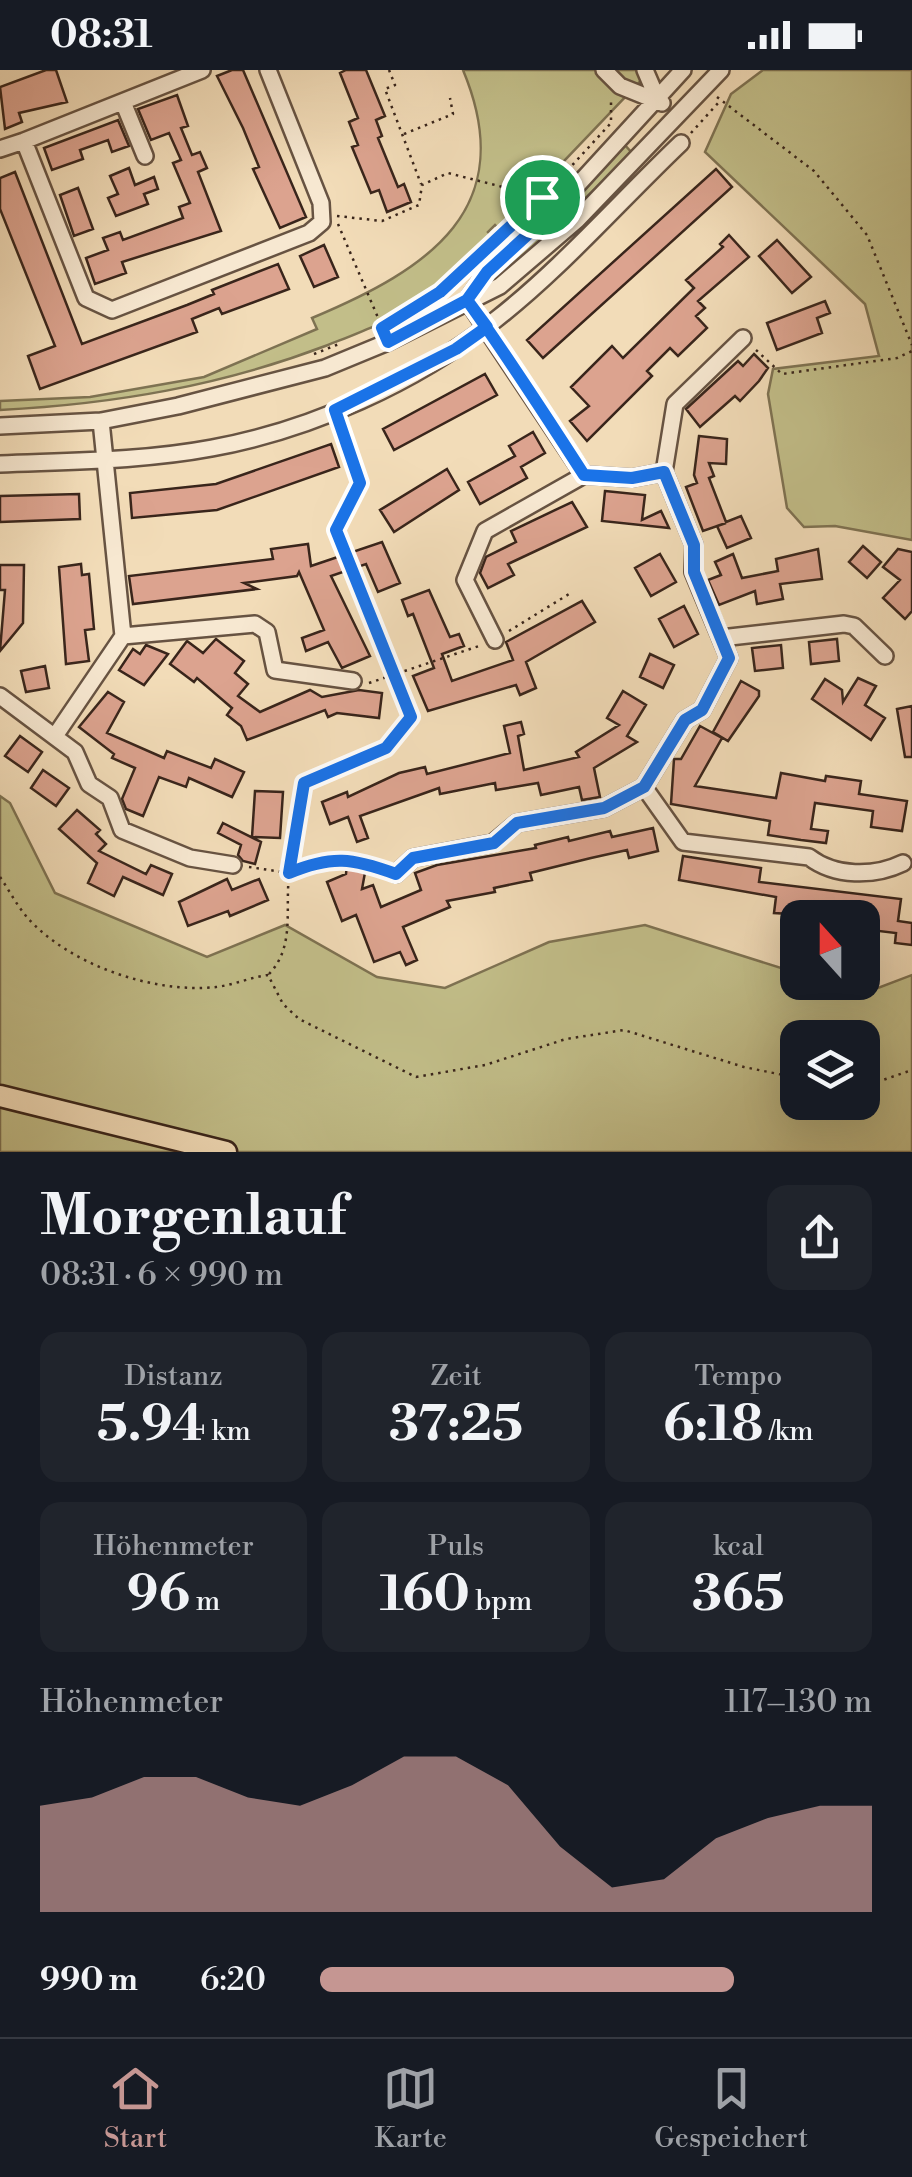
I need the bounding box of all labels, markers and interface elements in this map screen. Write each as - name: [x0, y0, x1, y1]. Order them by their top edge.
- text: 08:31: [50, 12, 152, 59]
- pin: [500, 155, 585, 240]
- icon: arrive: [515, 170, 570, 225]
- north arrow: [780, 900, 880, 1000]
- map controls: [780, 900, 880, 1120]
- button: layers: [780, 1020, 880, 1120]
- text: Morgenlauf: [40, 1183, 346, 1252]
- button: share: [767, 1185, 872, 1290]
- text: 08:31 · 6 × 990 m: [40, 1255, 283, 1295]
- text: Distanz: [125, 1359, 223, 1394]
- text: Zeit: [430, 1359, 482, 1394]
- text: Tempo: [695, 1359, 782, 1394]
- text: 5.94: [97, 1394, 206, 1456]
- text: 37:25: [389, 1394, 523, 1456]
- text: 6:18: [663, 1394, 763, 1456]
- text: km: [206, 1414, 251, 1449]
- text: /km: [763, 1414, 814, 1449]
- text: Höhenmeter: [94, 1529, 254, 1564]
- text: Puls: [428, 1529, 484, 1564]
- text: kcal: [713, 1529, 764, 1564]
- text: 96: [127, 1564, 190, 1626]
- text: 160: [380, 1564, 470, 1626]
- text: 365: [692, 1564, 785, 1626]
- text: m: [190, 1584, 220, 1619]
- text: bpm: [470, 1584, 532, 1619]
- text: Höhenmeter: [40, 1682, 223, 1722]
- text: 117–130 m: [724, 1682, 872, 1722]
- text: 990 m: [40, 1960, 138, 2000]
- text: 6:20: [200, 1960, 266, 2000]
- tab: Start: [104, 2061, 167, 2156]
- tab: Karte: [374, 2061, 447, 2156]
- tab: Gespeichert: [654, 2061, 808, 2156]

